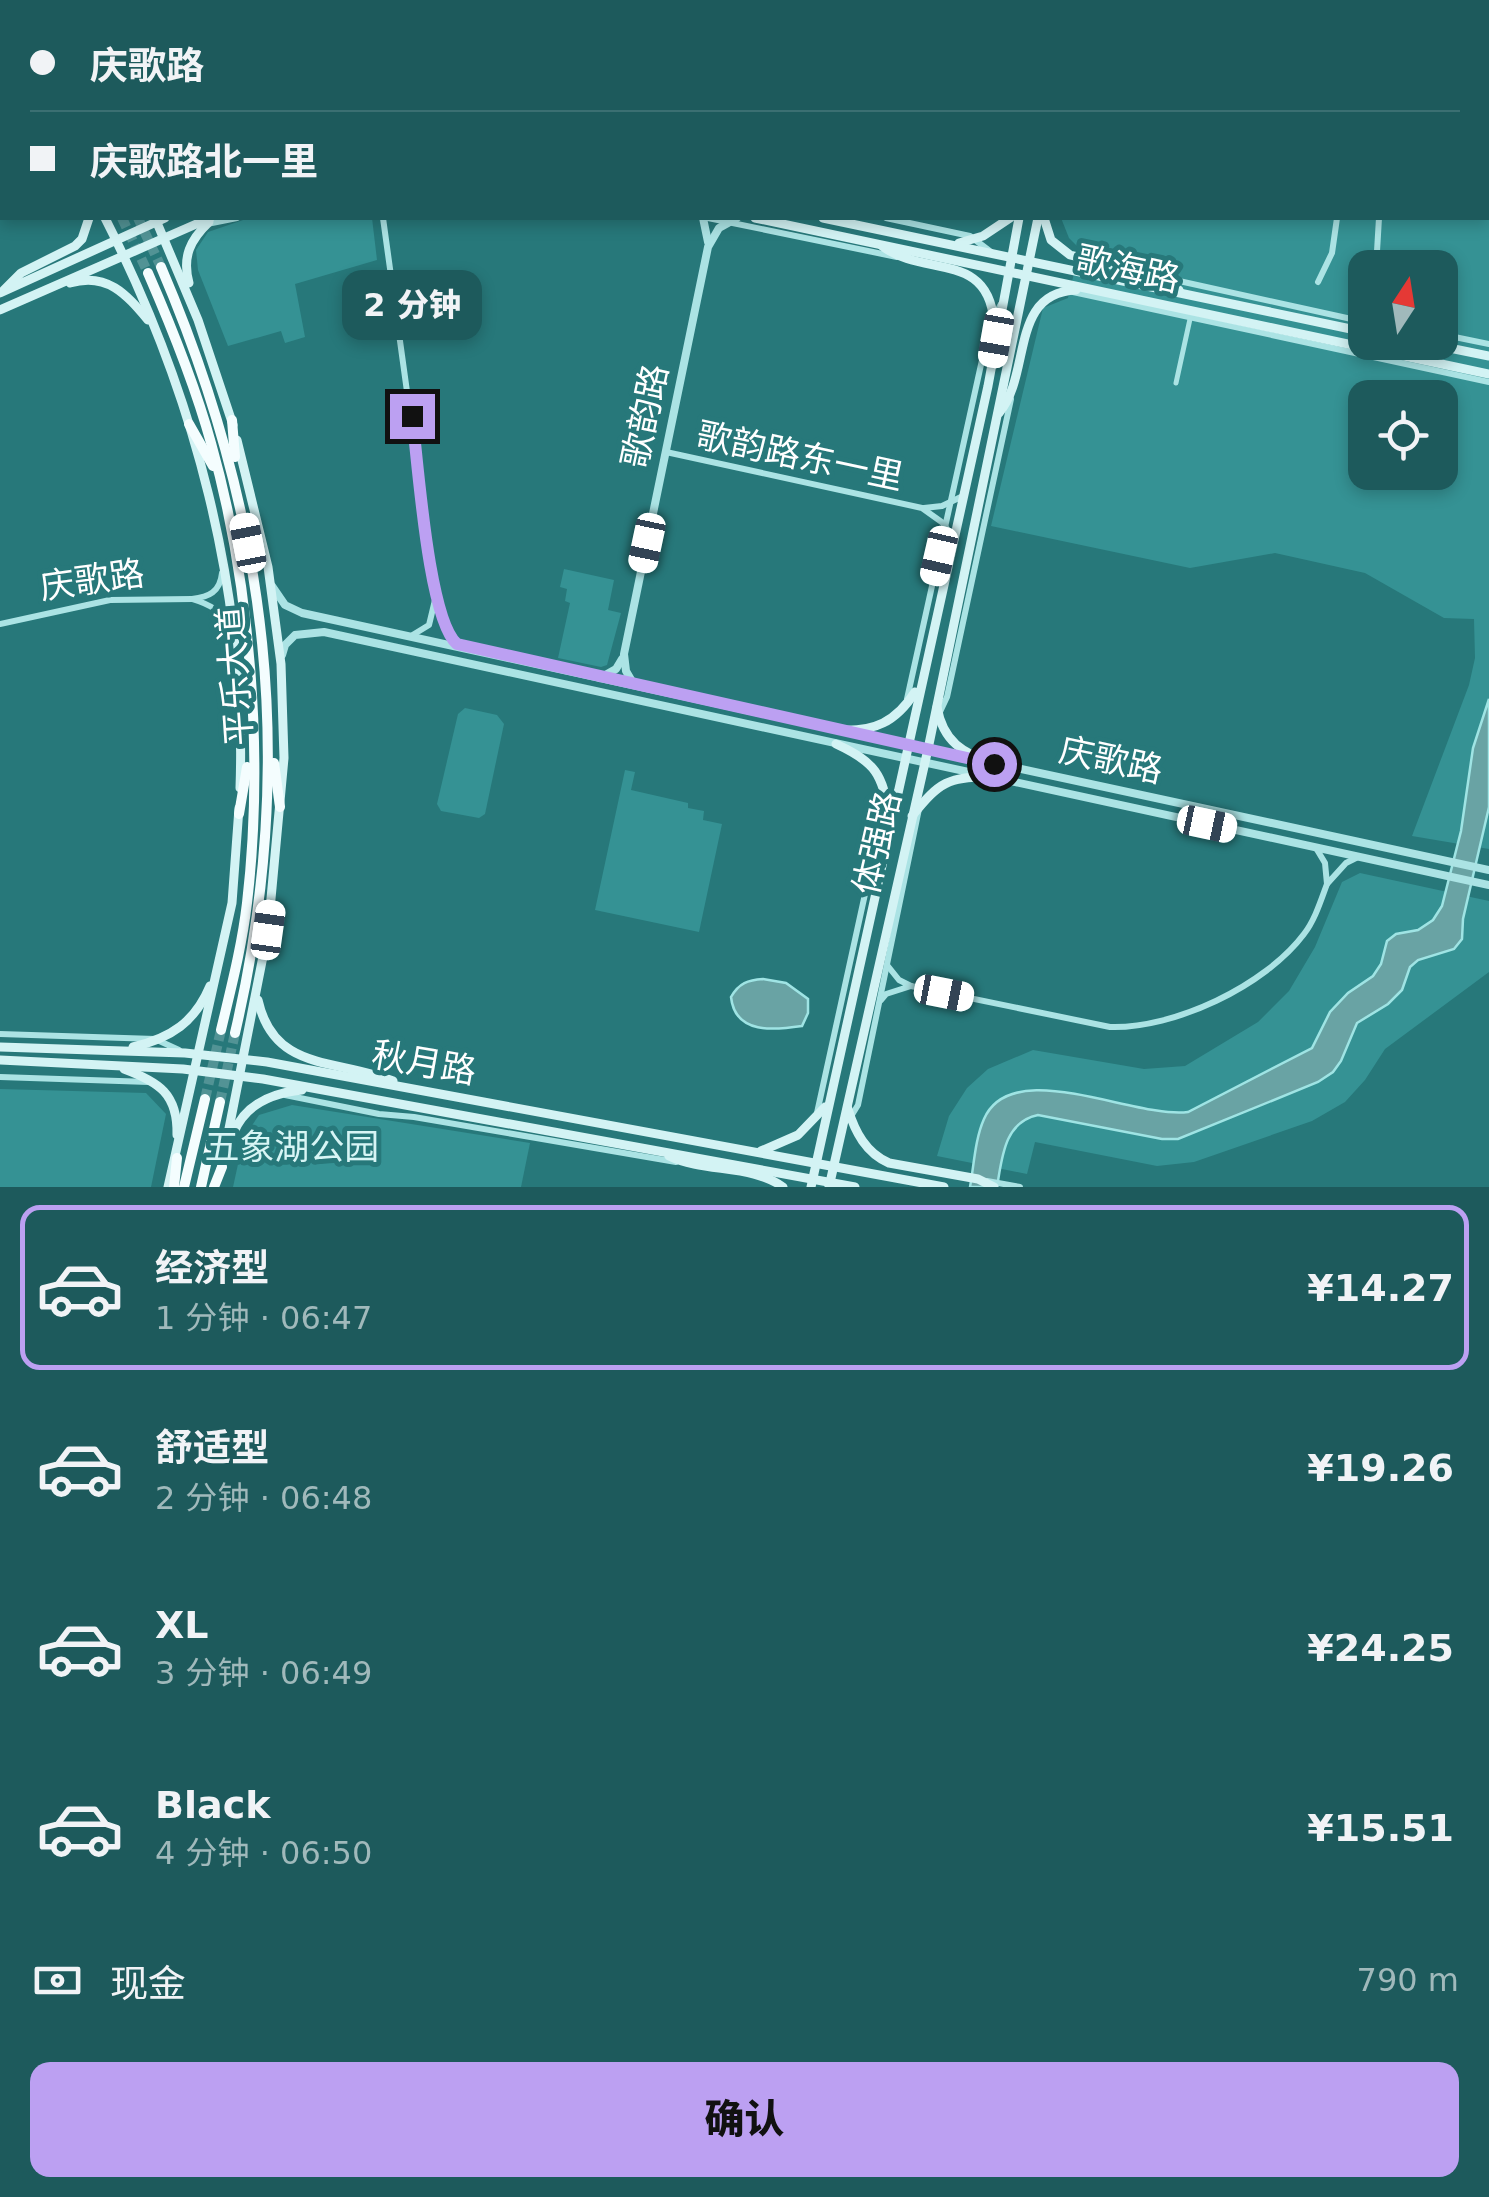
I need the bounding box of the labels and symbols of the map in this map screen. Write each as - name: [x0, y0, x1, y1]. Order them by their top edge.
- street label: 歌海路: [1072, 239, 1184, 299]
- north arrow: [1348, 250, 1458, 360]
- callout: 2 分钟: [342, 271, 482, 341]
- car: [976, 306, 1016, 370]
- street label: 歌韵路: [615, 360, 675, 472]
- route end: [390, 394, 435, 439]
- street label: 歌韵路东一里: [693, 415, 907, 497]
- car: [228, 511, 268, 575]
- car: [626, 511, 668, 575]
- car: [918, 523, 960, 589]
- street label: 庆歌路: [37, 553, 147, 607]
- street label: 平乐大道: [210, 605, 260, 747]
- street label: 庆歌路: [1055, 730, 1167, 790]
- route start: [972, 742, 1017, 787]
- street label: 体强路: [846, 787, 908, 899]
- car: [1175, 803, 1239, 845]
- car: [249, 898, 287, 962]
- car: [912, 973, 976, 1013]
- street label: 秋月路: [369, 1034, 479, 1092]
- park label: 五象湖公园: [204, 1127, 380, 1167]

